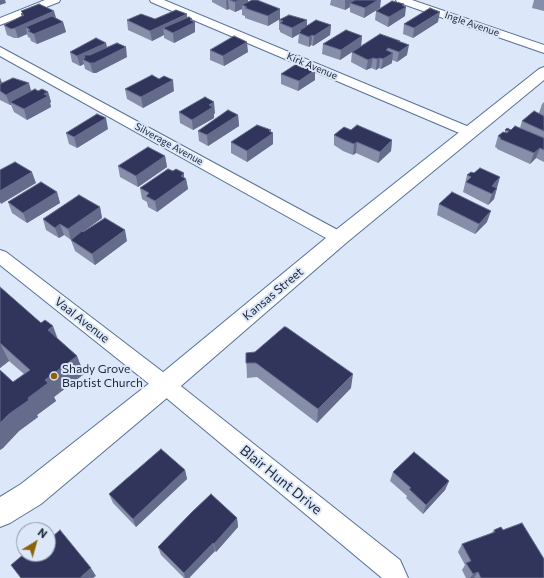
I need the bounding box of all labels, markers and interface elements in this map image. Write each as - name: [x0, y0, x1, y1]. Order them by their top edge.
- street label: Ingle Avenue: [443, 9, 501, 39]
- street label: Kirk Avenue: [285, 50, 339, 82]
- street label: Silverage Avenue: [133, 120, 205, 168]
- street label: Kansas Street: [240, 265, 306, 323]
- street label: Vaal Avenue: [52, 294, 112, 346]
- place label: Shady Grove Baptist Church: [62, 362, 143, 390]
- marker: Shady Grove Baptist Church: [49, 371, 59, 381]
- street label: Blair Hunt Drive: [237, 442, 325, 518]
- north arrow: [16, 522, 56, 562]
- text: N: [36, 525, 50, 540]

